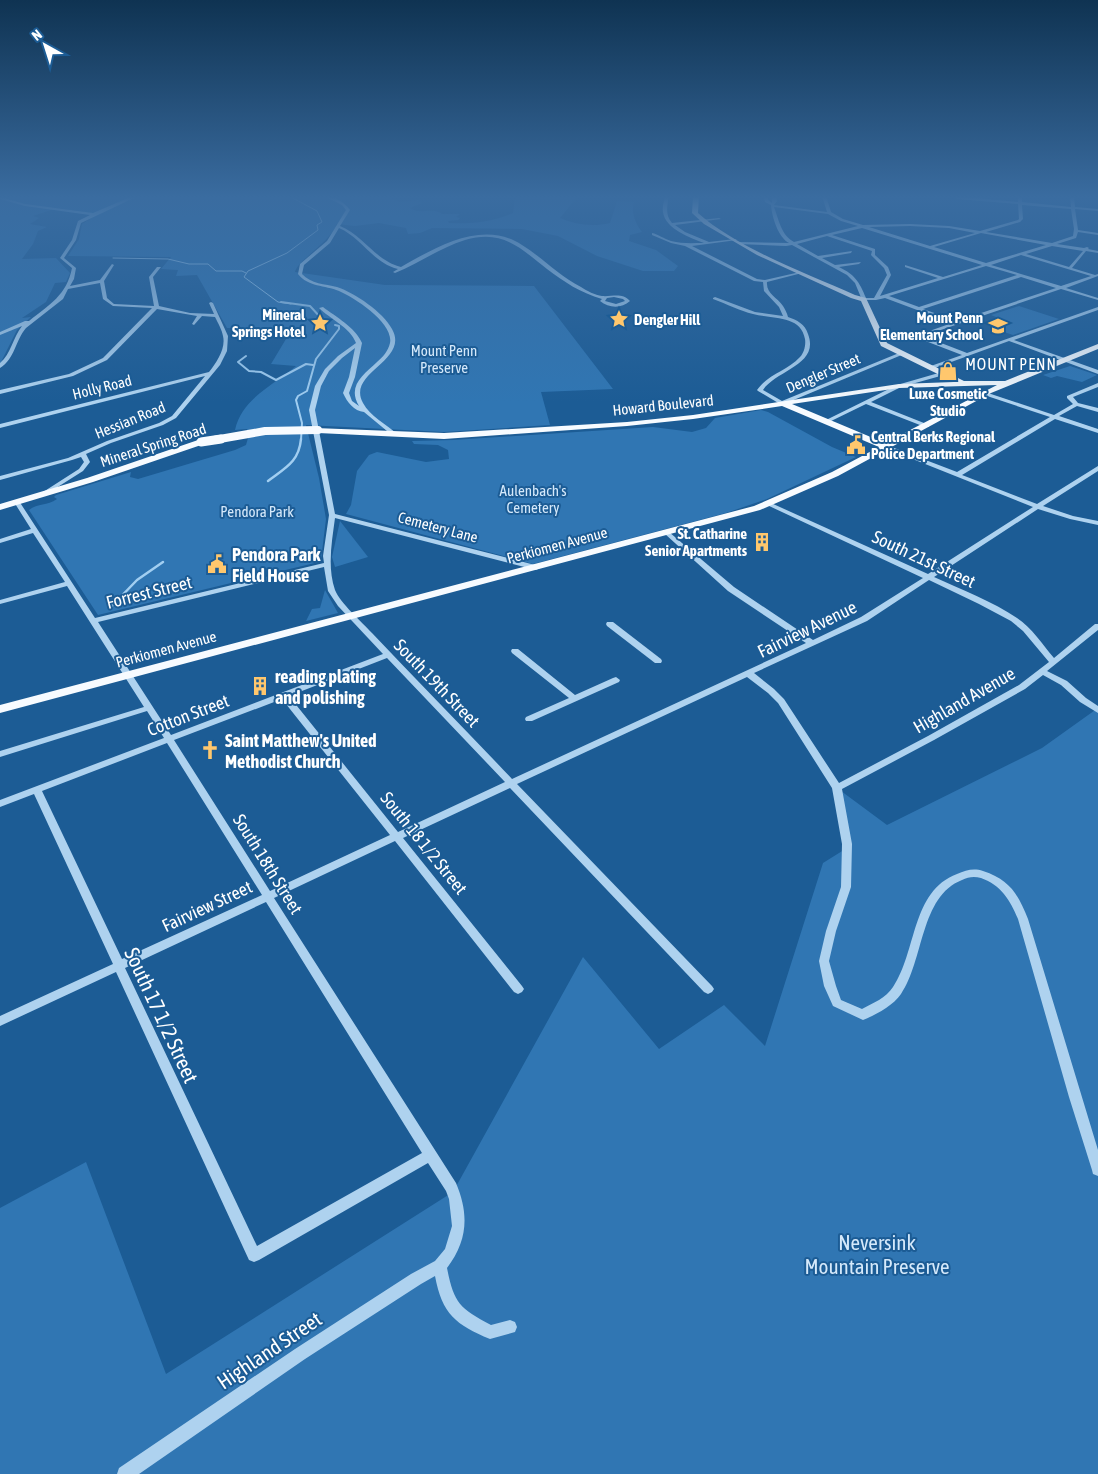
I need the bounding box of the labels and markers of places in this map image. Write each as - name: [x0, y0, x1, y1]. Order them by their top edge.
- place label: Mineral Springs Hotel: [232, 306, 306, 340]
- place icon: Dengler Hill: [608, 308, 630, 330]
- place label: Mount Penn Elementary School: [880, 309, 984, 343]
- place label: Dengler Hill: [634, 311, 701, 328]
- place icon: Mineral Springs Hotel: [309, 312, 331, 334]
- school or university icon: Mount Penn Elementary School: [987, 315, 1009, 337]
- shop icon: Luxe Cosmetic Studio: [937, 360, 959, 382]
- place label: Luxe Cosmetic Studio: [909, 385, 987, 419]
- place label: Central Berks Regional Police Department: [871, 428, 996, 462]
- public building icon: Central Berks Regional Police Department: [845, 434, 867, 456]
- place label: St. Catharine Senior Apartments: [645, 525, 748, 559]
- building icon: St. Catharine Senior Apartments: [751, 531, 773, 553]
- place label: Pendora Park Field House: [232, 544, 321, 586]
- public building icon: Pendora Park Field House: [206, 553, 228, 575]
- place label: reading plating and polishing: [275, 666, 376, 708]
- building icon: reading plating and polishing: [249, 675, 271, 697]
- place label: Saint Matthew's United Methodist Church: [225, 730, 377, 772]
- church icon: Saint Matthew's United Methodist Church: [199, 739, 221, 761]

